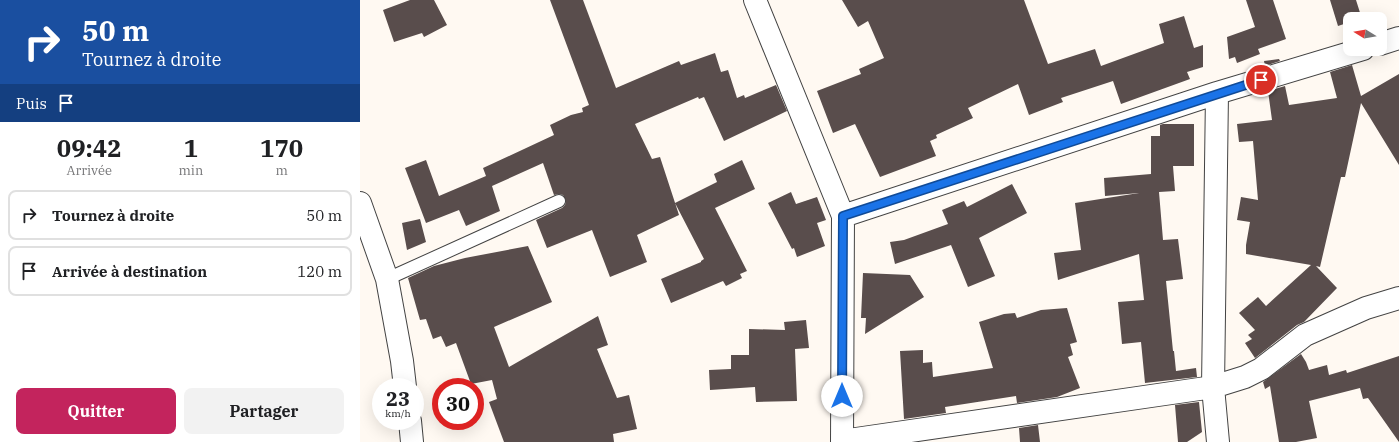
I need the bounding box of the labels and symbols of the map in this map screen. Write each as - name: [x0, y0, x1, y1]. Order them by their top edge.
- north arrow: [1343, 12, 1387, 56]
- pin: [1244, 63, 1278, 97]
- position arrow: [821, 375, 863, 417]
- speed limit sign: 30: [432, 378, 484, 430]

